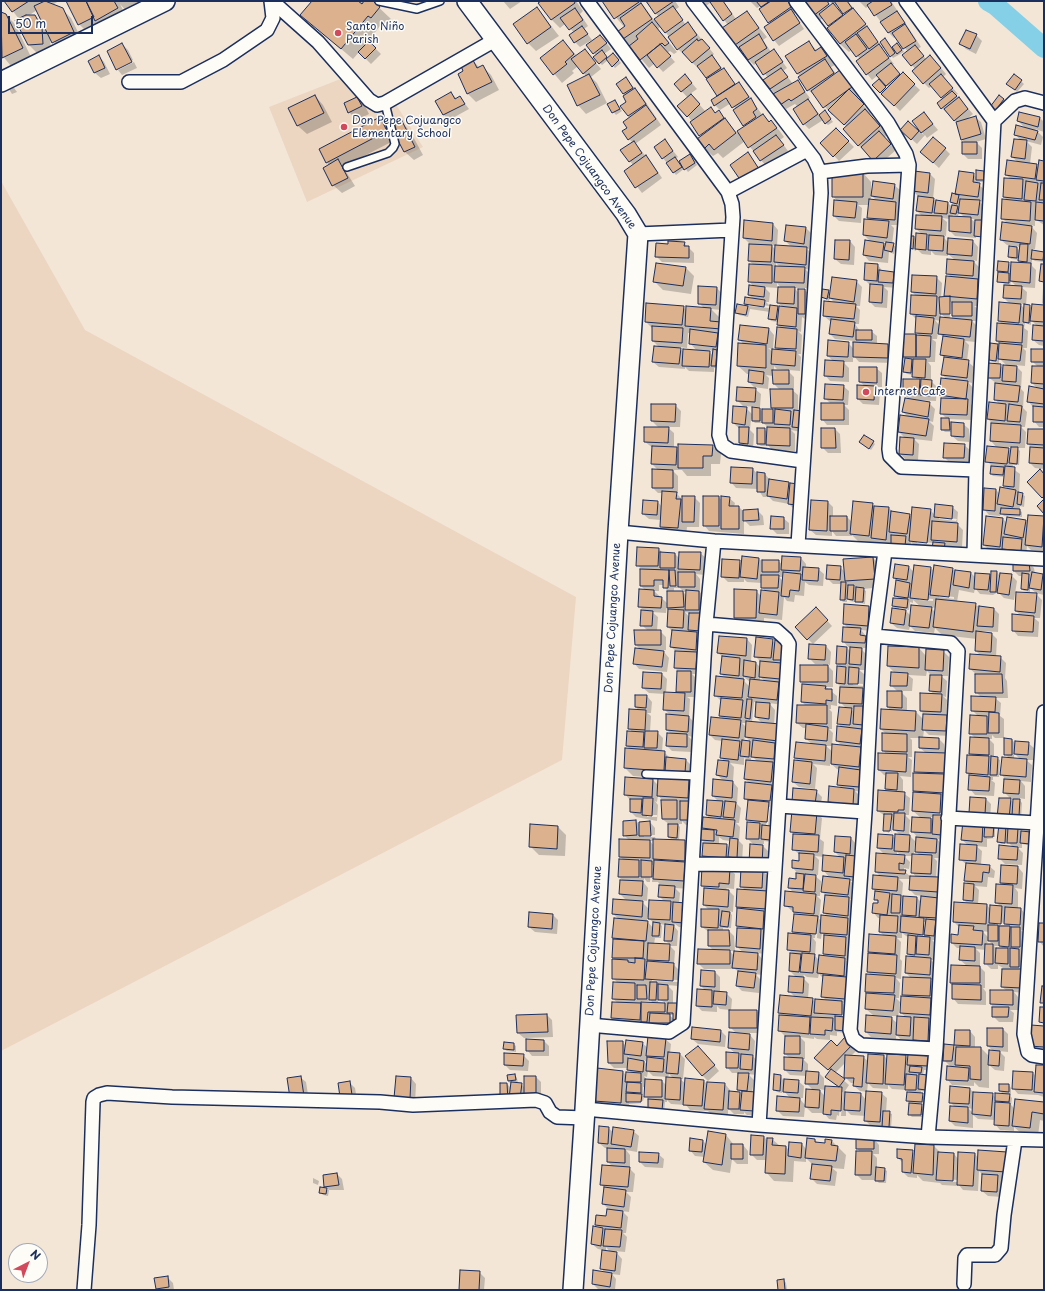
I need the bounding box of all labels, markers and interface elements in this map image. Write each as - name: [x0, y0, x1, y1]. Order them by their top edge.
- scale bar: [10, 8, 95, 34]
- text: 50 m: [15, 14, 46, 32]
- place label: Santo Niño Parish: [346, 20, 404, 46]
- marker: Santo Niño Parish: [333, 28, 343, 38]
- street label: Don Pepe Cojuangco Avenue: [539, 102, 639, 232]
- place label: Don Pepe Cojuangco Elementary School: [352, 114, 461, 140]
- marker: Don Pepe Cojuangco Elementary School: [339, 122, 349, 132]
- place label: Internet Cafe: [874, 385, 946, 399]
- marker: Internet Cafe: [861, 387, 871, 397]
- street label: Don Pepe Cojuangco Avenue: [602, 543, 624, 693]
- street label: Don Pepe Cojuangco Avenue: [583, 866, 605, 1016]
- north arrow: [8, 1243, 48, 1283]
- text: N: [27, 1245, 45, 1264]

